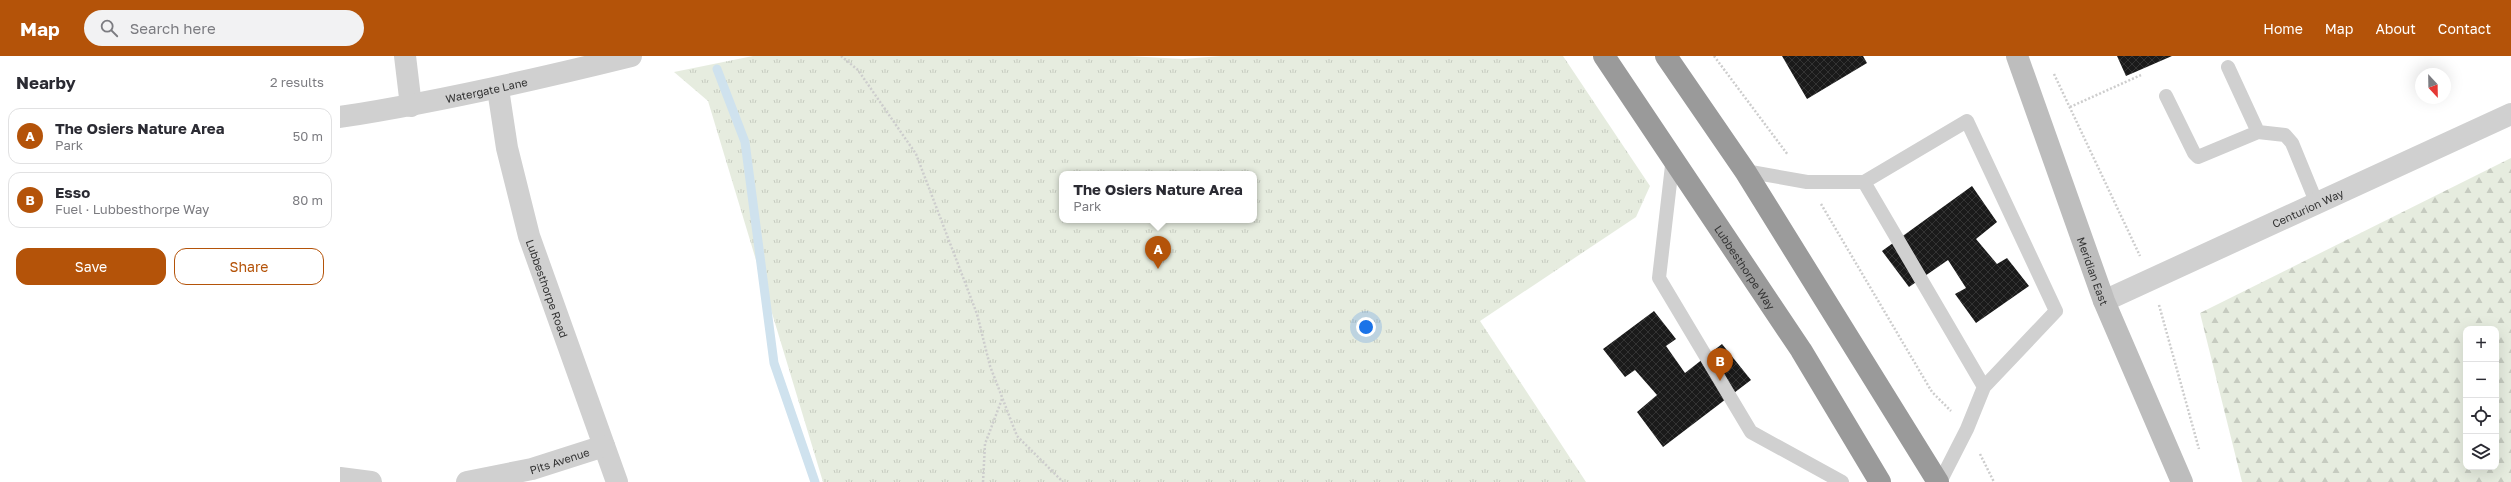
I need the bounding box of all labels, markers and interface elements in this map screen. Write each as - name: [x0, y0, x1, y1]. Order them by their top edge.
- search box: [84, 10, 364, 46]
- text: Map: [20, 17, 60, 40]
- icon: search: [98, 17, 120, 39]
- text: Search here: [130, 19, 216, 37]
- text: Home: [2263, 20, 2303, 37]
- text: Map: [2325, 20, 2353, 37]
- text: About: [2375, 20, 2416, 37]
- text: Contact: [2438, 20, 2491, 37]
- north arrow: [2415, 68, 2451, 104]
- text: Nearby: [16, 72, 76, 93]
- text: 2 results: [270, 74, 324, 90]
- street label: Watergate Lane: [444, 74, 529, 105]
- text: The Osiers Nature Area: [55, 119, 224, 137]
- text: A: [25, 128, 35, 144]
- text: 50 m: [293, 128, 323, 144]
- text: Park: [55, 137, 83, 153]
- popup: [1059, 171, 1257, 223]
- text: The Osiers Nature Area: [1073, 180, 1243, 198]
- text: Esso: [55, 183, 90, 201]
- street label: Centurion Way: [2270, 185, 2345, 230]
- text: B: [25, 192, 35, 208]
- text: 80 m: [292, 192, 323, 208]
- text: Park: [1073, 198, 1101, 214]
- text: Fuel · Lubbesthorpe Way: [55, 201, 209, 217]
- street label: Lubbesthorpe Way: [1713, 222, 1778, 312]
- street label: Meridian East: [2075, 235, 2111, 307]
- pin: A: [1145, 236, 1171, 269]
- street label: Lubbesthorpe Road: [524, 237, 571, 339]
- button: Save: [16, 248, 166, 285]
- button: Share: [174, 248, 324, 285]
- your location: [1356, 317, 1376, 337]
- map controls: [2463, 326, 2499, 470]
- button: +: [2463, 326, 2499, 362]
- pin: B: [1707, 348, 1733, 381]
- button: −: [2463, 362, 2499, 398]
- button: locate: [2463, 398, 2499, 434]
- button: layers: [2463, 434, 2499, 470]
- street label: Pits Avenue: [528, 445, 591, 476]

